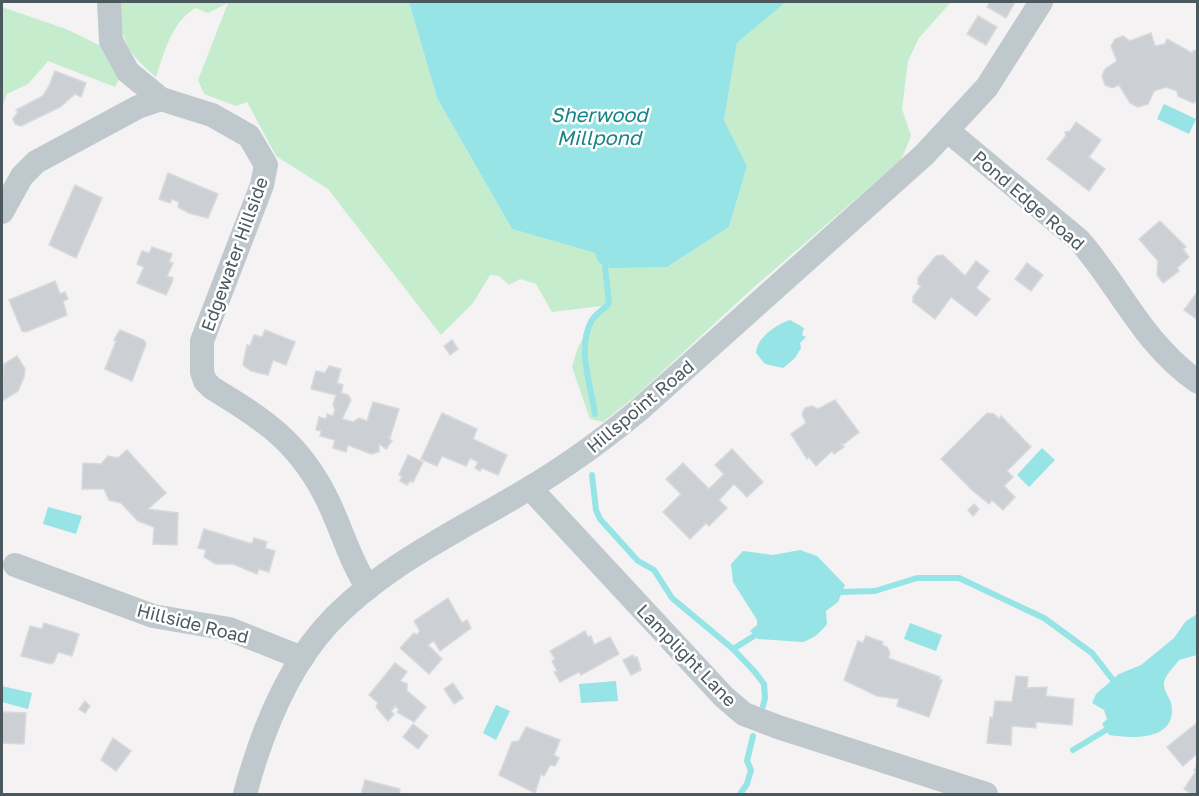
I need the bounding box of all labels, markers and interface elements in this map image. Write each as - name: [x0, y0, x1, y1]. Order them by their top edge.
- water label: Sherwood Millpond: [550, 102, 650, 149]
- street label: Pond Edge Road: [969, 145, 1089, 255]
- street label: Edgewater Hillside: [196, 174, 272, 334]
- street label: Hillspoint Road: [582, 355, 698, 457]
- street label: Hillside Road: [135, 598, 251, 648]
- street label: Lamplight Lane: [633, 599, 741, 711]

